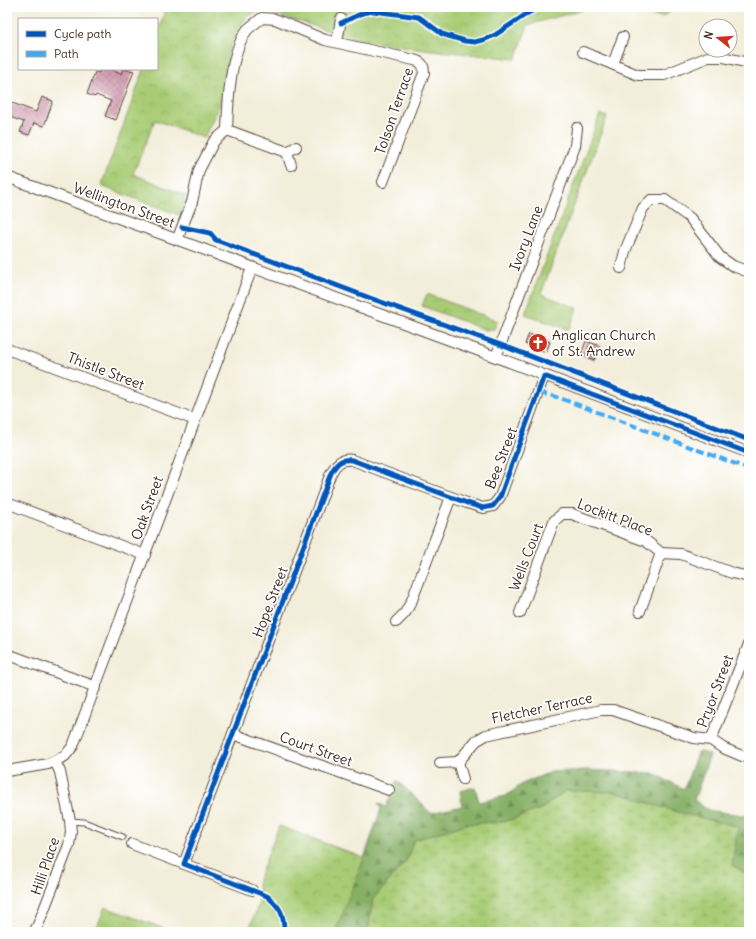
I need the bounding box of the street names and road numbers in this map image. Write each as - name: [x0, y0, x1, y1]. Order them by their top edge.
- street label: Tolson Terrace: [371, 65, 417, 157]
- street label: Wellington Street: [71, 178, 177, 232]
- street label: Ivory Lane: [505, 203, 547, 273]
- street label: Thistle Street: [65, 348, 147, 394]
- street label: Bee Street: [481, 424, 521, 492]
- street label: Oak Street: [127, 473, 167, 542]
- street label: Lockitt Place: [575, 494, 655, 540]
- street label: Wells Court: [505, 520, 547, 593]
- street label: Hope Street: [248, 564, 292, 640]
- street label: Pryor Street: [693, 652, 737, 730]
- street label: Fletcher Terrace: [490, 689, 594, 727]
- street label: Court Street: [277, 728, 355, 771]
- street label: Hilli Place: [27, 835, 63, 897]

